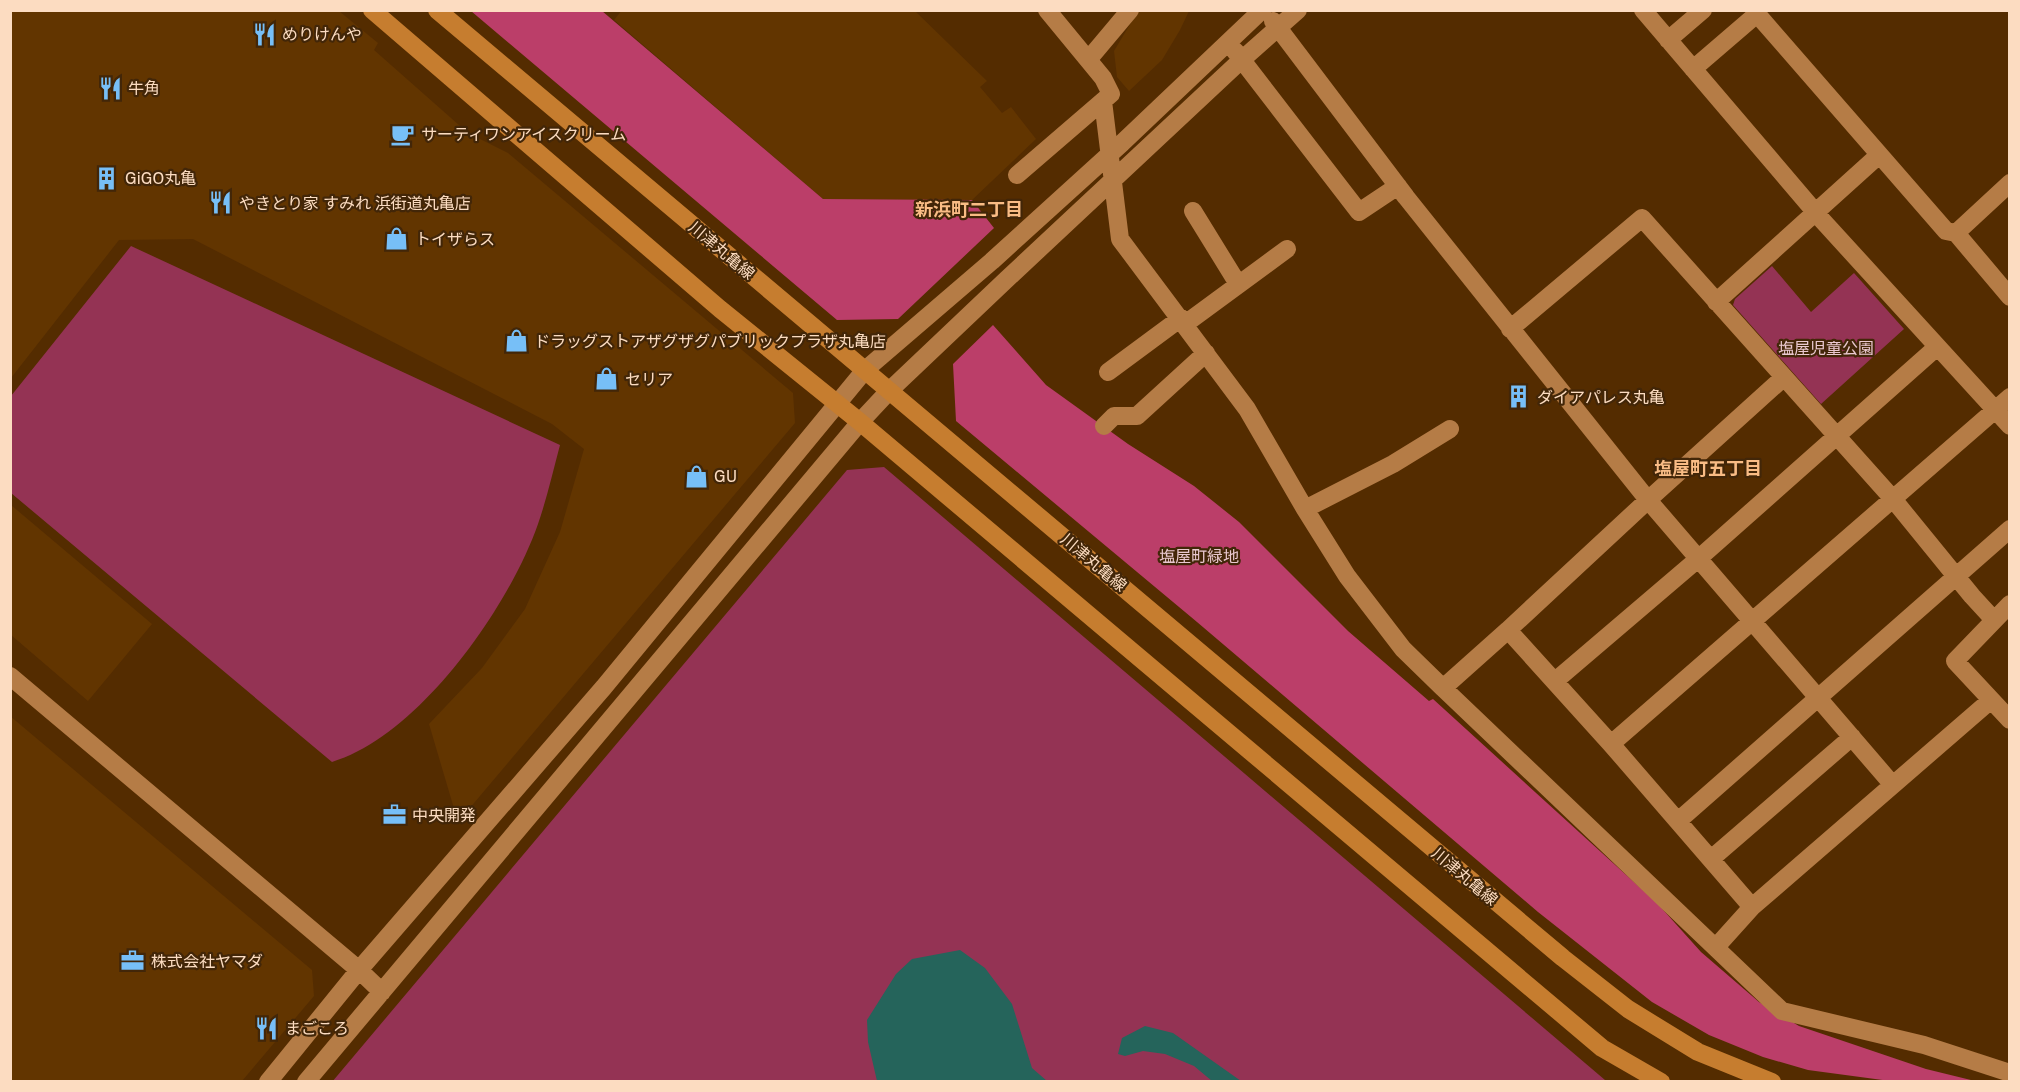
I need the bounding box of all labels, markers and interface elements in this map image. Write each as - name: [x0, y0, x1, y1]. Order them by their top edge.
- restaurant icon: めりけんや: [251, 21, 277, 47]
- place label: めりけんや: [282, 25, 362, 44]
- restaurant icon: 牛角: [97, 75, 123, 101]
- place label: 牛角: [128, 79, 160, 98]
- cafe icon: サーティワンアイスクリーム: [390, 121, 416, 147]
- place label: サーティワンアイスクリーム: [421, 125, 626, 144]
- building icon: GiGO丸亀: [94, 165, 120, 191]
- place label: GiGO丸亀: [125, 169, 196, 188]
- restaurant icon: やきとり家 すみれ 浜街道丸亀店: [208, 190, 234, 216]
- place label: やきとり家 すみれ 浜街道丸亀店: [239, 194, 471, 213]
- district label: 新浜町二丁目: [915, 199, 1023, 220]
- street label: 川津丸亀線: [685, 217, 758, 283]
- shop icon: トイザらス: [384, 226, 410, 252]
- place label: トイザらス: [415, 230, 495, 249]
- shop icon: ドラッグストアザグザグパブリックプラザ丸亀店: [503, 328, 529, 354]
- place label: ドラッグストアザグザグパブリックプラザ丸亀店: [534, 332, 886, 351]
- park label: 塩屋児童公園: [1778, 339, 1874, 358]
- shop icon: セリア: [594, 366, 620, 392]
- place label: セリア: [625, 370, 673, 389]
- building icon: ダイアパレス丸亀: [1506, 384, 1532, 410]
- place label: ダイアパレス丸亀: [1537, 388, 1665, 407]
- district label: 塩屋町五丁目: [1654, 458, 1762, 479]
- shop icon: GU: [683, 463, 709, 489]
- place label: GU: [714, 467, 737, 486]
- street label: 川津丸亀線: [1057, 529, 1130, 595]
- park label: 塩屋町緑地: [1159, 547, 1239, 566]
- office icon: 中央開発: [381, 802, 407, 828]
- place label: 中央開発: [412, 806, 476, 825]
- street label: 川津丸亀線: [1428, 843, 1501, 909]
- office icon: 株式会社ヤマダ: [120, 948, 146, 974]
- place label: 株式会社ヤマダ: [151, 952, 263, 971]
- restaurant icon: まごころ: [254, 1015, 280, 1041]
- place label: まごころ: [285, 1019, 349, 1038]

